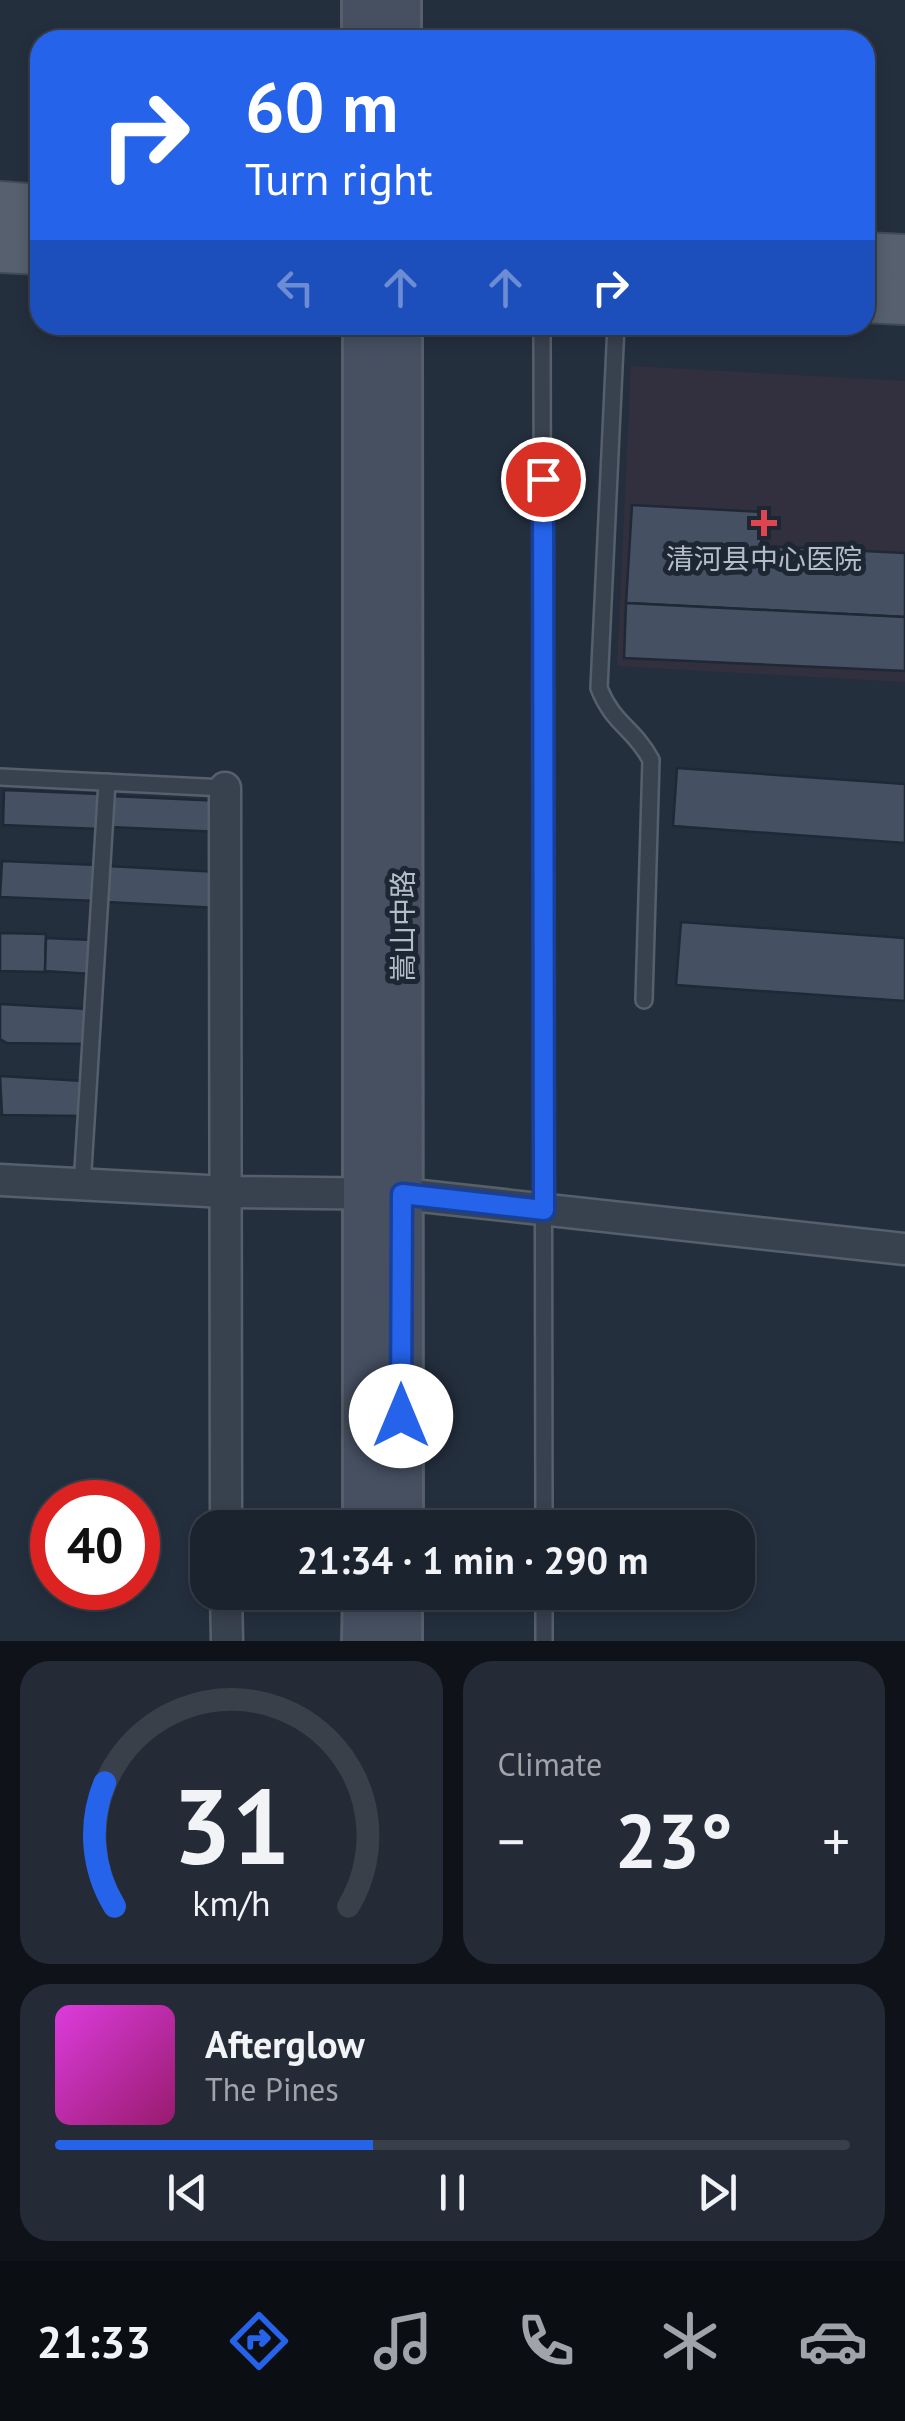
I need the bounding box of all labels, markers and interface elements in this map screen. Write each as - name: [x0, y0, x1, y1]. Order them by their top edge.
- text: 60 m: [245, 61, 398, 151]
- icon: right: [80, 70, 210, 200]
- text: Turn right: [245, 149, 433, 207]
- icon: left: [268, 260, 323, 315]
- icon: ahead: [373, 260, 428, 315]
- icon: ahead: [478, 260, 533, 315]
- icon: right: [583, 260, 638, 315]
- pin: [501, 437, 586, 522]
- icon: arrive: [516, 452, 571, 507]
- marker: 清河县中心医院: [751, 510, 777, 536]
- place label: 清河县中心医院: [666, 540, 862, 577]
- street label: 嵩山中路: [384, 870, 421, 982]
- position arrow: [349, 1364, 453, 1468]
- speed limit sign: 40: [30, 1480, 160, 1610]
- text: 21:34 · 1 min · 290 m: [297, 1535, 648, 1584]
- text: Climate: [498, 1743, 602, 1785]
- text: 31: [172, 1758, 290, 1893]
- text: 23°: [615, 1792, 733, 1889]
- text: −: [498, 1805, 525, 1876]
- text: +: [822, 1805, 850, 1876]
- text: km/h: [192, 1880, 270, 1926]
- text: Afterglow: [205, 2019, 365, 2068]
- text: The Pines: [205, 2068, 339, 2110]
- icon: previous: [160, 2165, 215, 2220]
- icon: pause: [425, 2165, 480, 2220]
- icon: next: [690, 2165, 745, 2220]
- icon: directions: [224, 2306, 294, 2376]
- icon: music: [368, 2306, 438, 2376]
- icon: phone: [511, 2306, 581, 2376]
- icon: climate: [655, 2306, 725, 2376]
- icon: car: [798, 2306, 868, 2376]
- text: 21:33: [37, 2312, 151, 2370]

